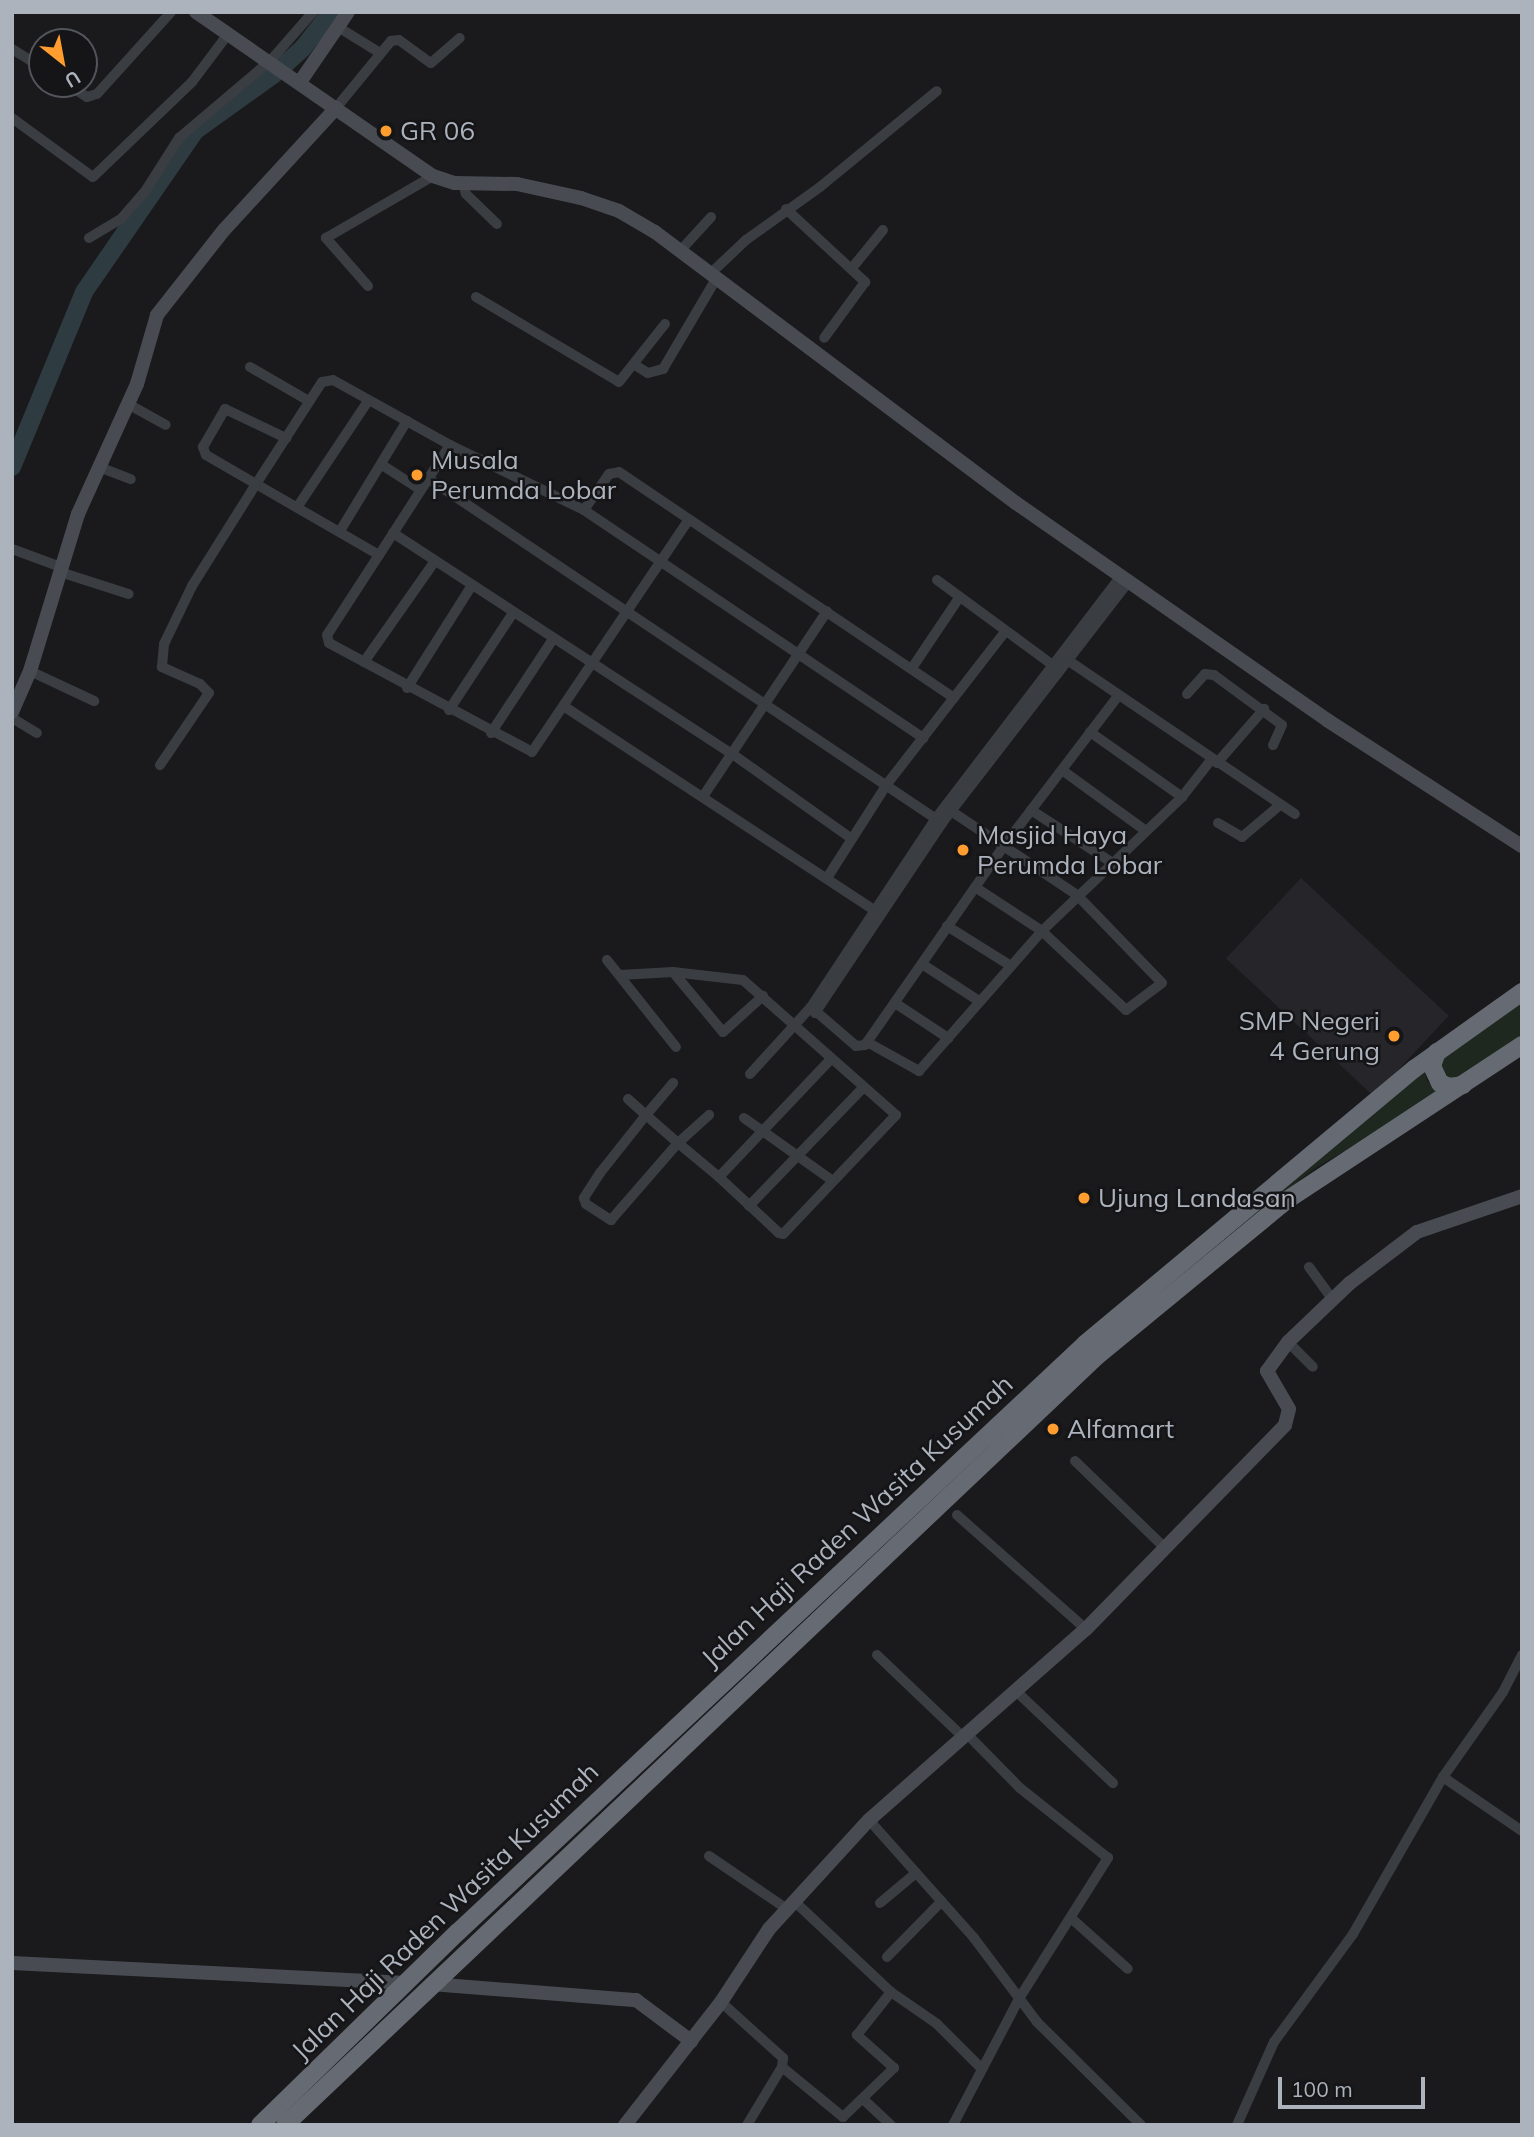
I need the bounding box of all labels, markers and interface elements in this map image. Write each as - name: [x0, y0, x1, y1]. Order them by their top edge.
- north arrow: [28, 28, 98, 98]
- text: U: [61, 65, 85, 93]
- place label: GR 06: [400, 115, 475, 147]
- marker: GR 06: [378, 123, 394, 139]
- place label: Musala Perumda Lobar: [431, 444, 616, 505]
- marker: Musala Perumda Lobar: [409, 467, 425, 483]
- place label: Masjid Haya Perumda Lobar: [977, 819, 1162, 880]
- marker: Masjid Haya Perumda Lobar: [955, 842, 971, 858]
- place label: SMP Negeri 4 Gerung: [1239, 1005, 1380, 1066]
- marker: SMP Negeri 4 Gerung: [1386, 1028, 1402, 1044]
- place label: Ujung Landasan: [1098, 1182, 1296, 1214]
- marker: Ujung Landasan: [1076, 1190, 1092, 1206]
- street label: Jalan Haji Raden Wasita Kusumah: [695, 1368, 1019, 1674]
- place label: Alfamart: [1067, 1413, 1174, 1445]
- marker: Alfamart: [1045, 1421, 1061, 1437]
- street label: Jalan Haji Raden Wasita Kusumah: [285, 1756, 605, 2066]
- scale bar: [1282, 2064, 1429, 2108]
- text: 100 m: [1291, 2076, 1353, 2102]

